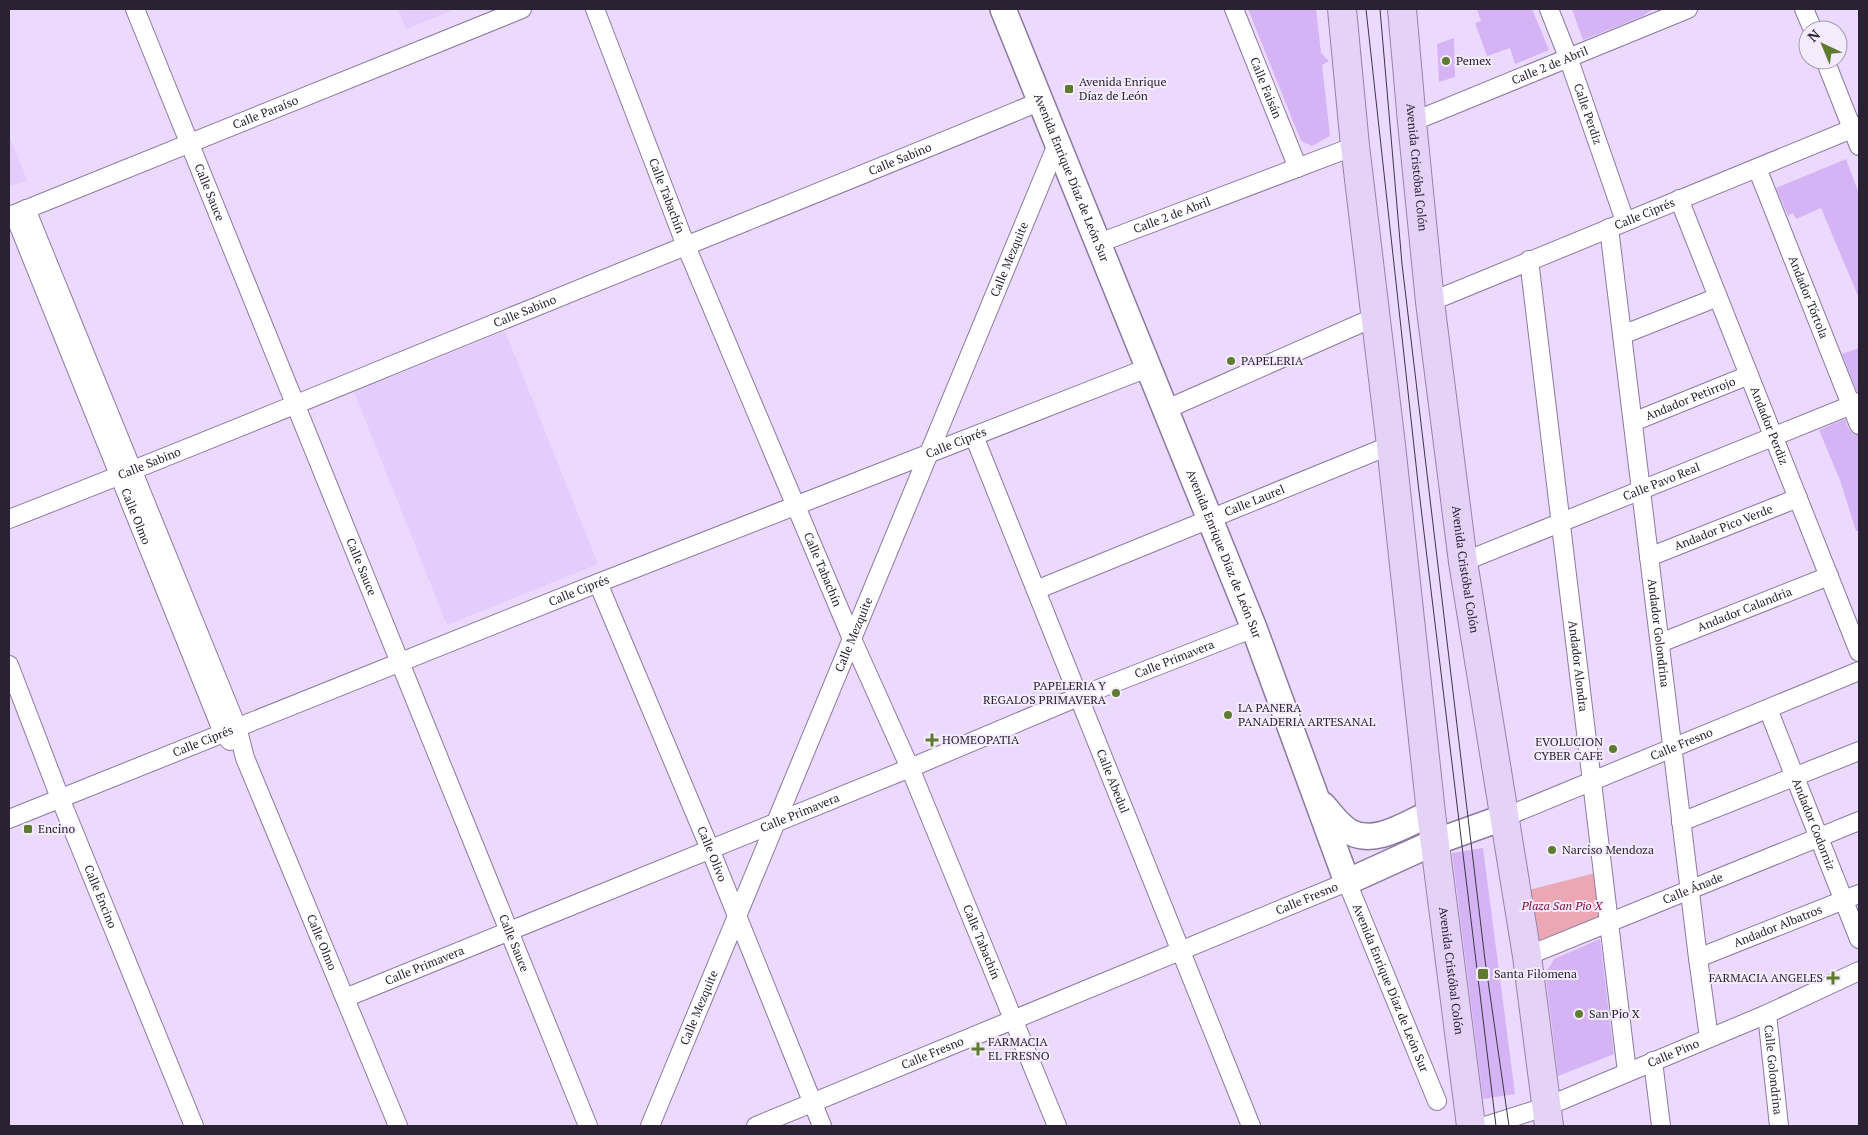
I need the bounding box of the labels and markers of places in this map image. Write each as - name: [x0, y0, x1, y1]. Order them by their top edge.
- place label: Pemex: [1456, 53, 1492, 68]
- marker: Pemex: [1440, 55, 1452, 67]
- place label: Avenida Enrique Díaz de León: [1079, 74, 1166, 103]
- marker: Avenida Enrique Díaz de León: [1063, 83, 1075, 95]
- place label: PAPELERIA: [1241, 353, 1304, 368]
- marker: PAPELERIA: [1225, 355, 1237, 367]
- place label: PAPELERIA Y REGALOS PRIMAVERA: [983, 678, 1107, 707]
- marker: PAPELERIA Y REGALOS PRIMAVERA: [1110, 687, 1122, 699]
- place label: LA PANERA PANADERIA ARTESANAL: [1238, 700, 1376, 729]
- marker: LA PANERA PANADERIA ARTESANAL: [1222, 709, 1234, 721]
- place label: HOMEOPATIA: [942, 732, 1020, 747]
- marker: HOMEOPATIA: [926, 734, 938, 746]
- place label: EVOLUCION CYBER CAFE: [1534, 734, 1603, 763]
- marker: EVOLUCION CYBER CAFE: [1607, 743, 1619, 755]
- place label: Encino: [38, 821, 75, 836]
- marker: Encino: [22, 823, 34, 835]
- place label: Narciso Mendoza: [1562, 842, 1654, 857]
- marker: Narciso Mendoza: [1546, 844, 1558, 856]
- place label: Santa Filomena: [1494, 966, 1577, 981]
- marker: Santa Filomena: [1476, 967, 1490, 981]
- place label: FARMACIA ANGELES: [1709, 970, 1823, 985]
- marker: FARMACIA ANGELES: [1827, 972, 1839, 984]
- place label: San Pio X: [1589, 1006, 1640, 1021]
- marker: San Pio X: [1573, 1008, 1585, 1020]
- place label: FARMACIA EL FRESNO: [988, 1034, 1050, 1063]
- marker: FARMACIA EL FRESNO: [972, 1043, 984, 1055]

